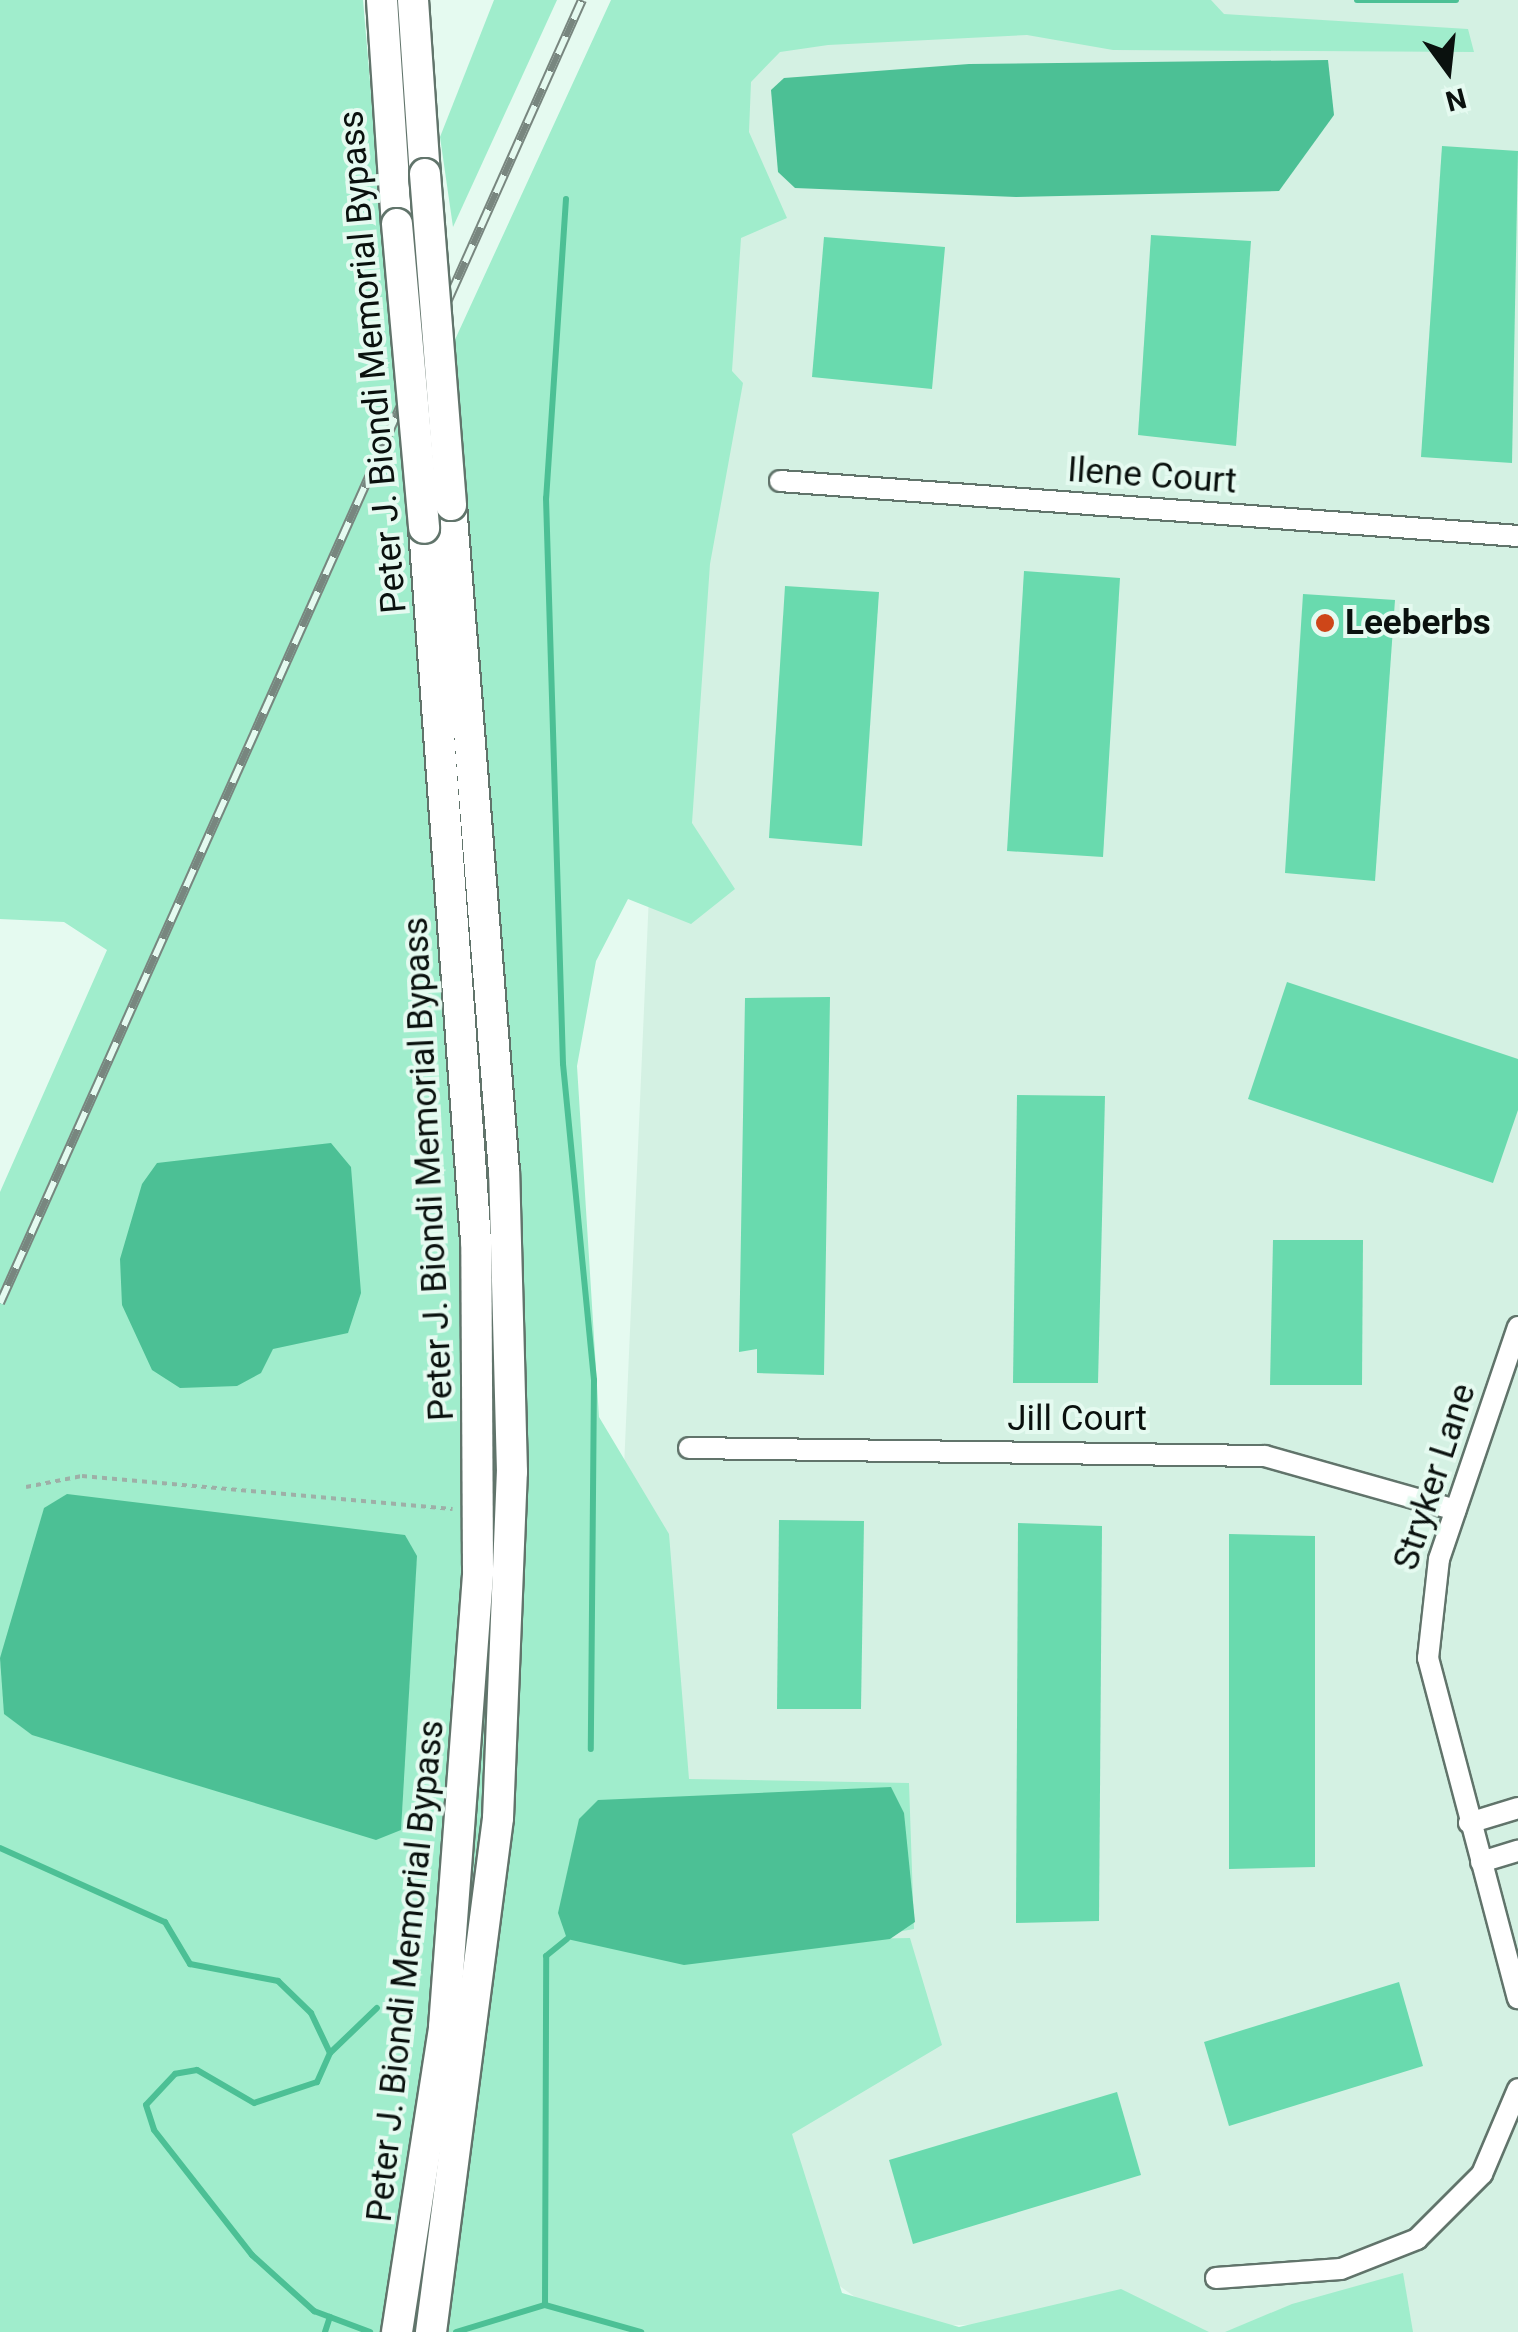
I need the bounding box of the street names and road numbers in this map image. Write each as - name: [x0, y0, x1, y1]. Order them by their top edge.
- street label: Peter J. Biondi Memorial Bypass: [330, 109, 416, 615]
- street label: Ilene Court: [1066, 449, 1238, 503]
- street label: Peter J. Biondi Memorial Bypass: [395, 916, 463, 1422]
- street label: Stryker Lane: [1385, 1379, 1485, 1575]
- street label: Jill Court: [1007, 1398, 1147, 1440]
- street label: Peter J. Biondi Memorial Bypass: [359, 1718, 453, 2224]

